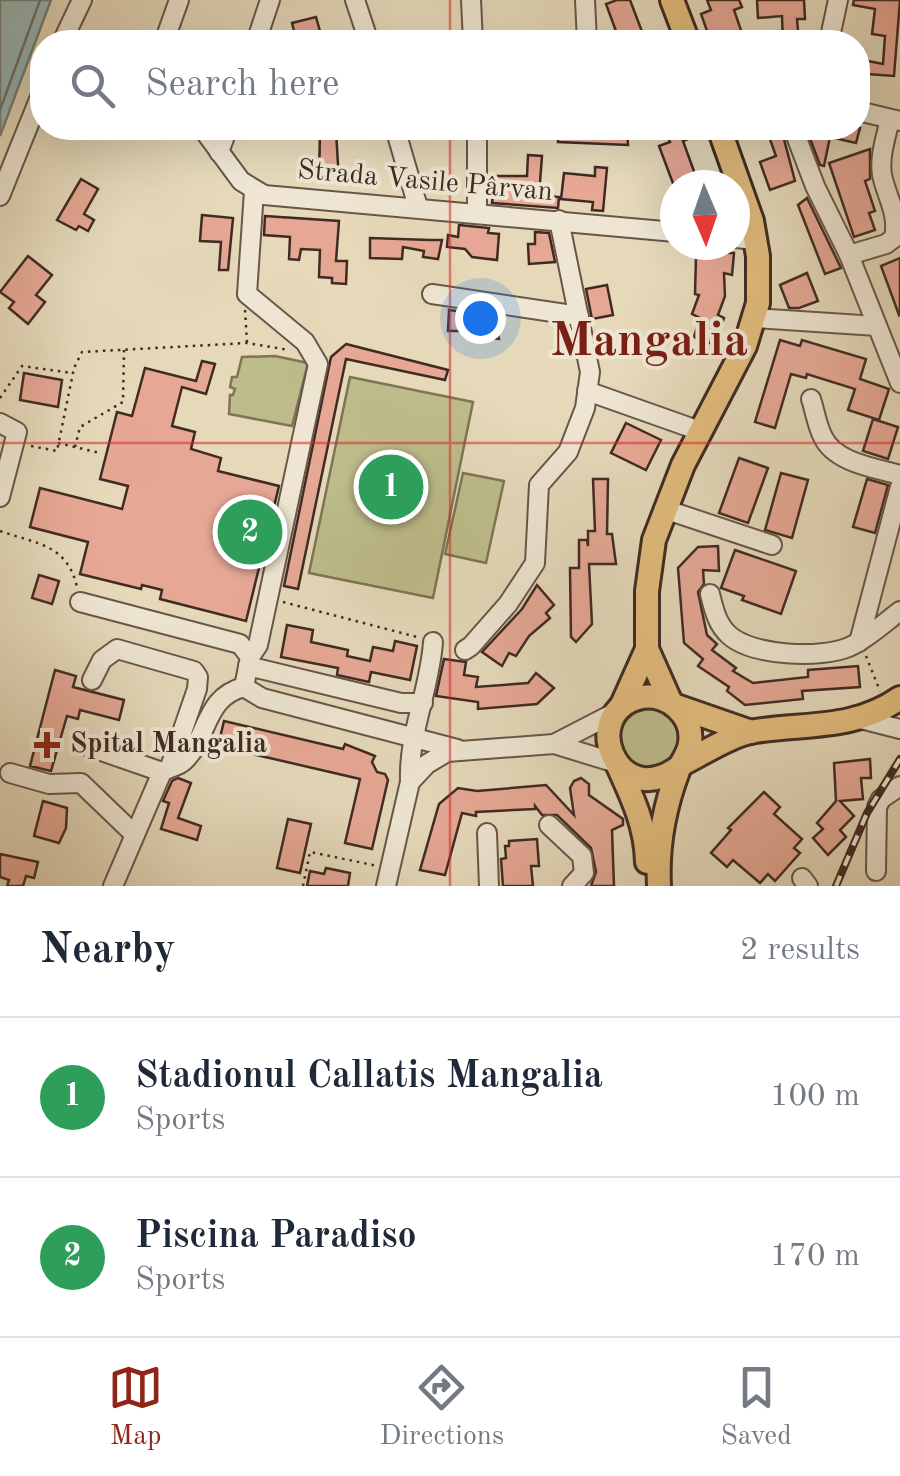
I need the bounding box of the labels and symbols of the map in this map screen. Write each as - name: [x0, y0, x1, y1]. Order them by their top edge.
- street label: Strada Vasile Pârvan: [296, 157, 554, 207]
- north arrow: [660, 170, 750, 260]
- your location: [455, 293, 506, 344]
- district label: Mangalia: [550, 318, 748, 366]
- pin: 1: [358, 450, 424, 524]
- pin: 2: [218, 494, 282, 570]
- place label: Spital Mangalia: [70, 731, 267, 759]
- marker: Spital Mangalia: [34, 732, 60, 758]

